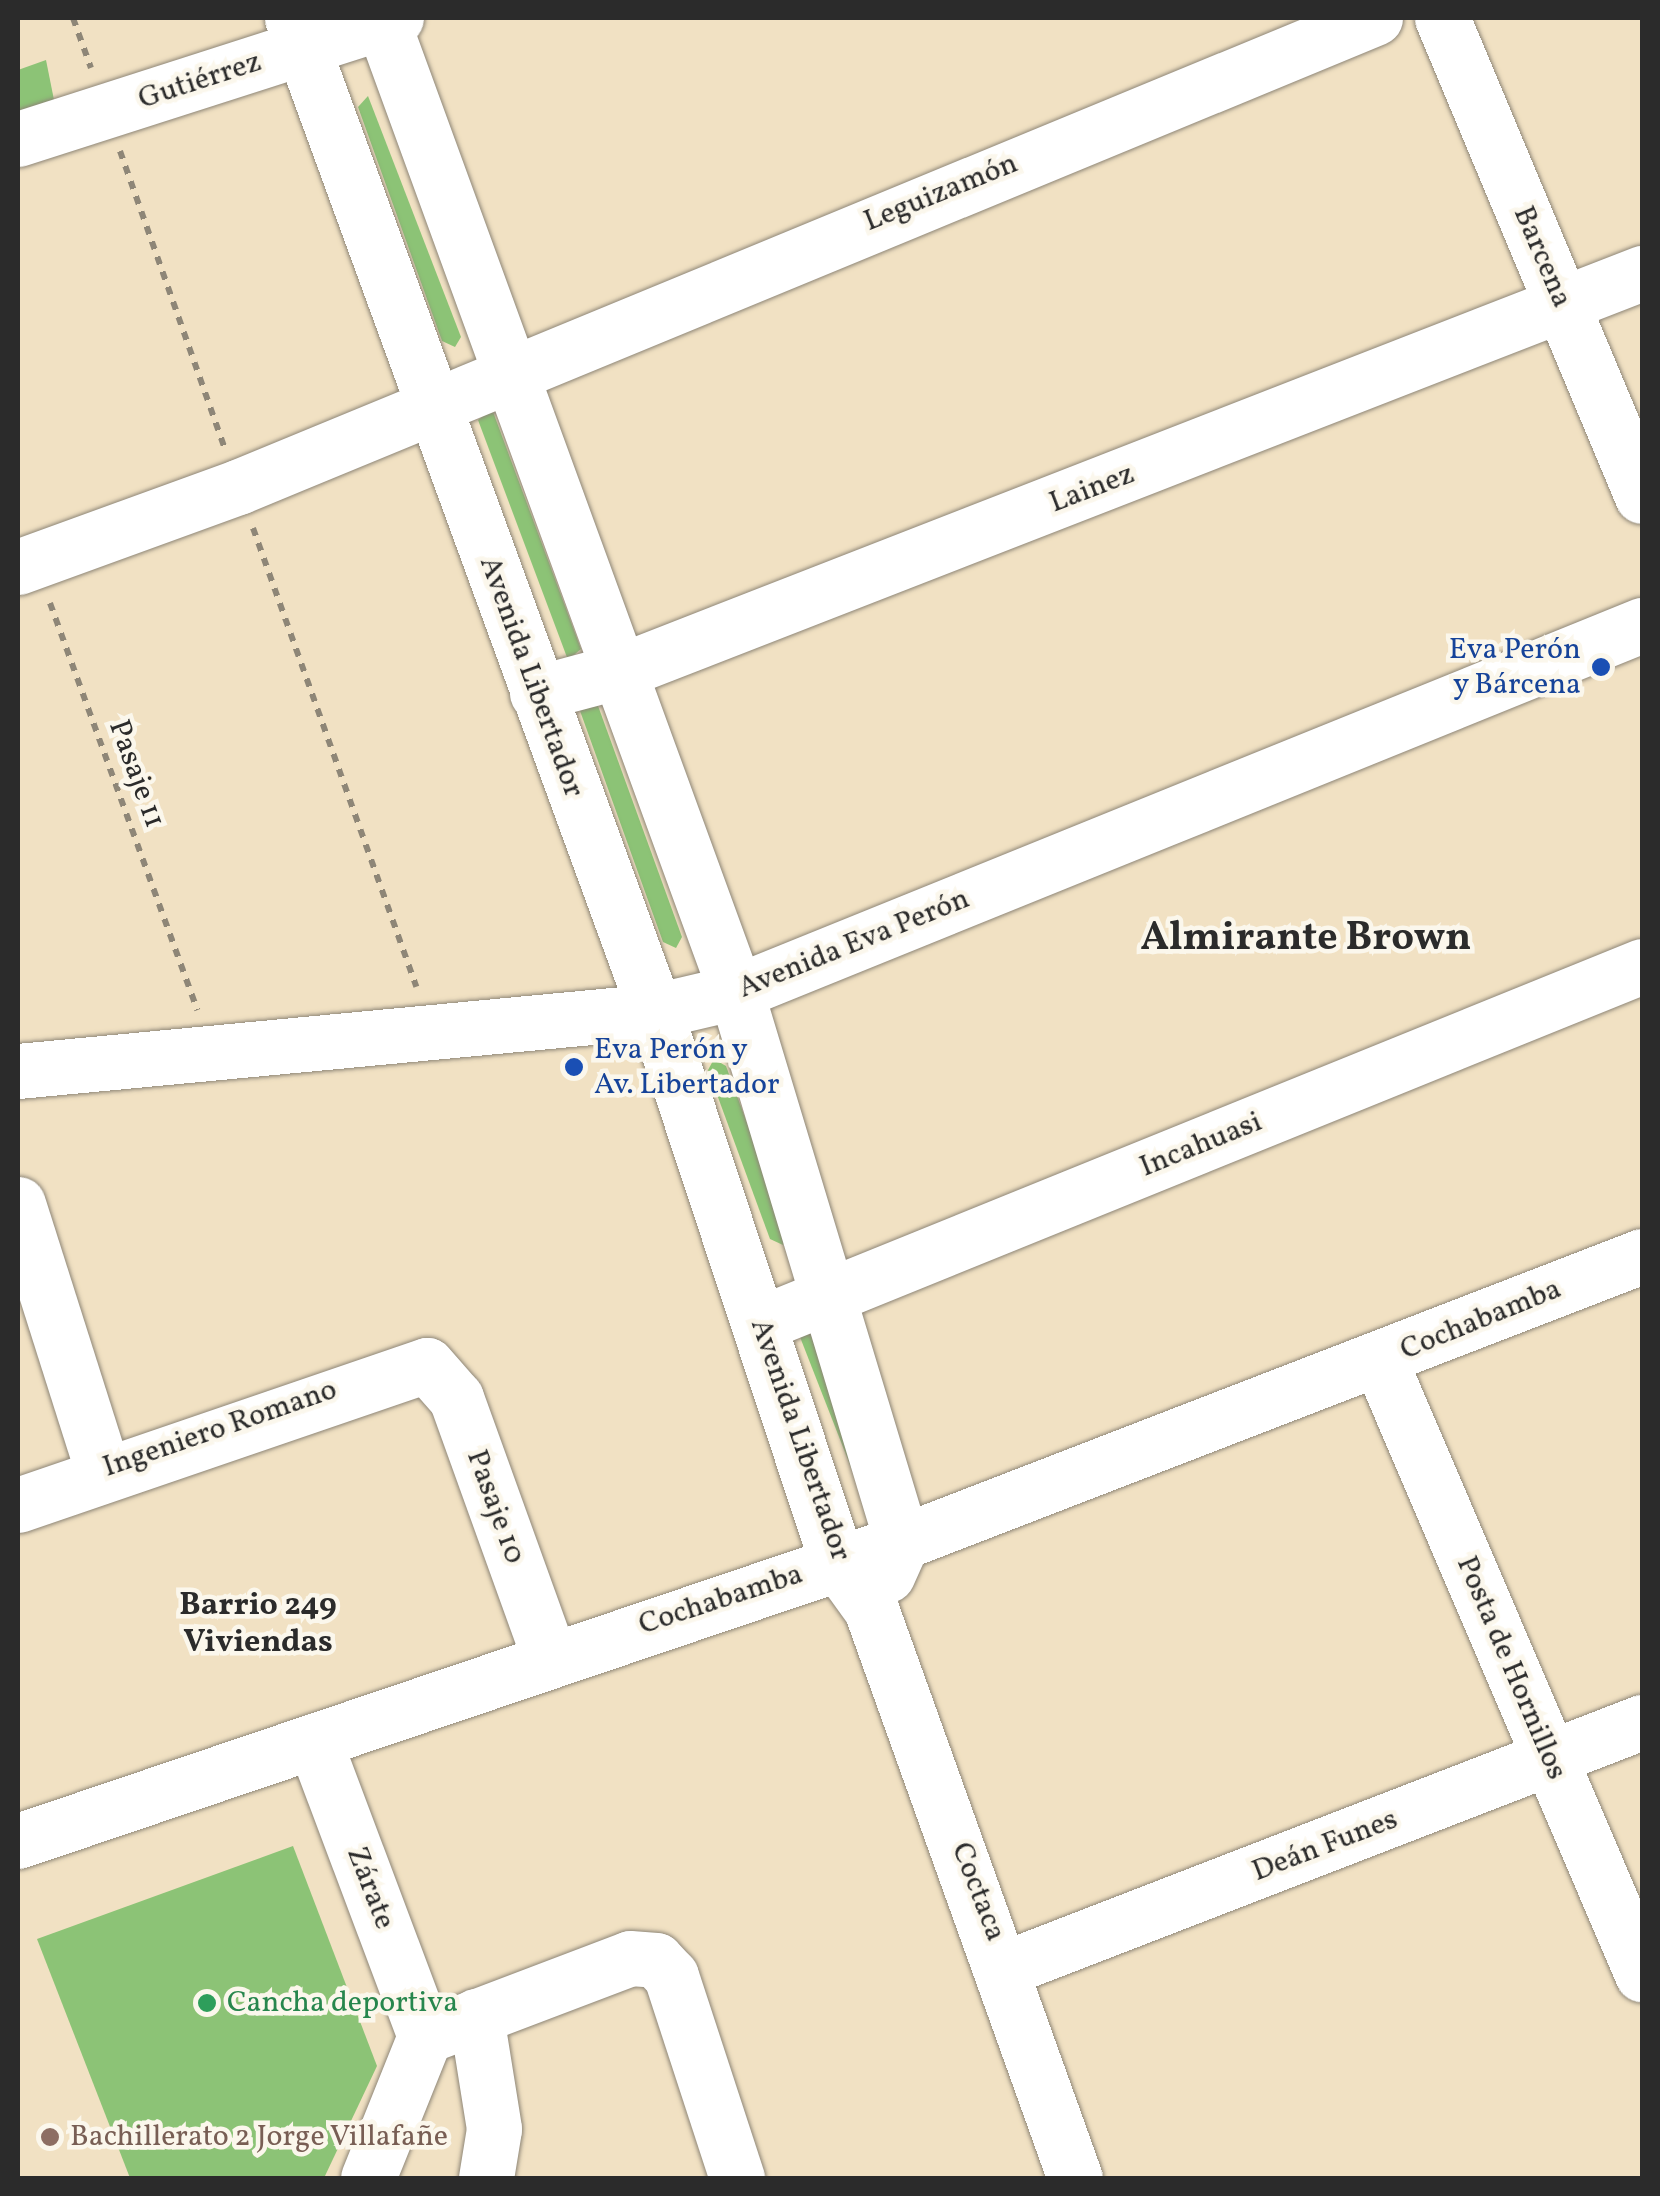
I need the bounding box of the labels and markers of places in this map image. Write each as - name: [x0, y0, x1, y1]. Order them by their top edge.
- place label: Eva Perón y Bárcena: [1449, 632, 1581, 702]
- marker: Eva Perón y Bárcena: [1590, 656, 1612, 678]
- place label: Eva Perón y Av. Libertador: [594, 1032, 779, 1102]
- marker: Eva Perón y Av. Libertador: [563, 1056, 585, 1078]
- place label: Cancha deportiva: [227, 1985, 458, 2021]
- marker: Cancha deportiva: [196, 1992, 218, 2014]
- place label: Bachillerato 2 Jorge Villafañe: [70, 2119, 449, 2155]
- marker: Bachillerato 2 Jorge Villafañe: [39, 2126, 61, 2148]

